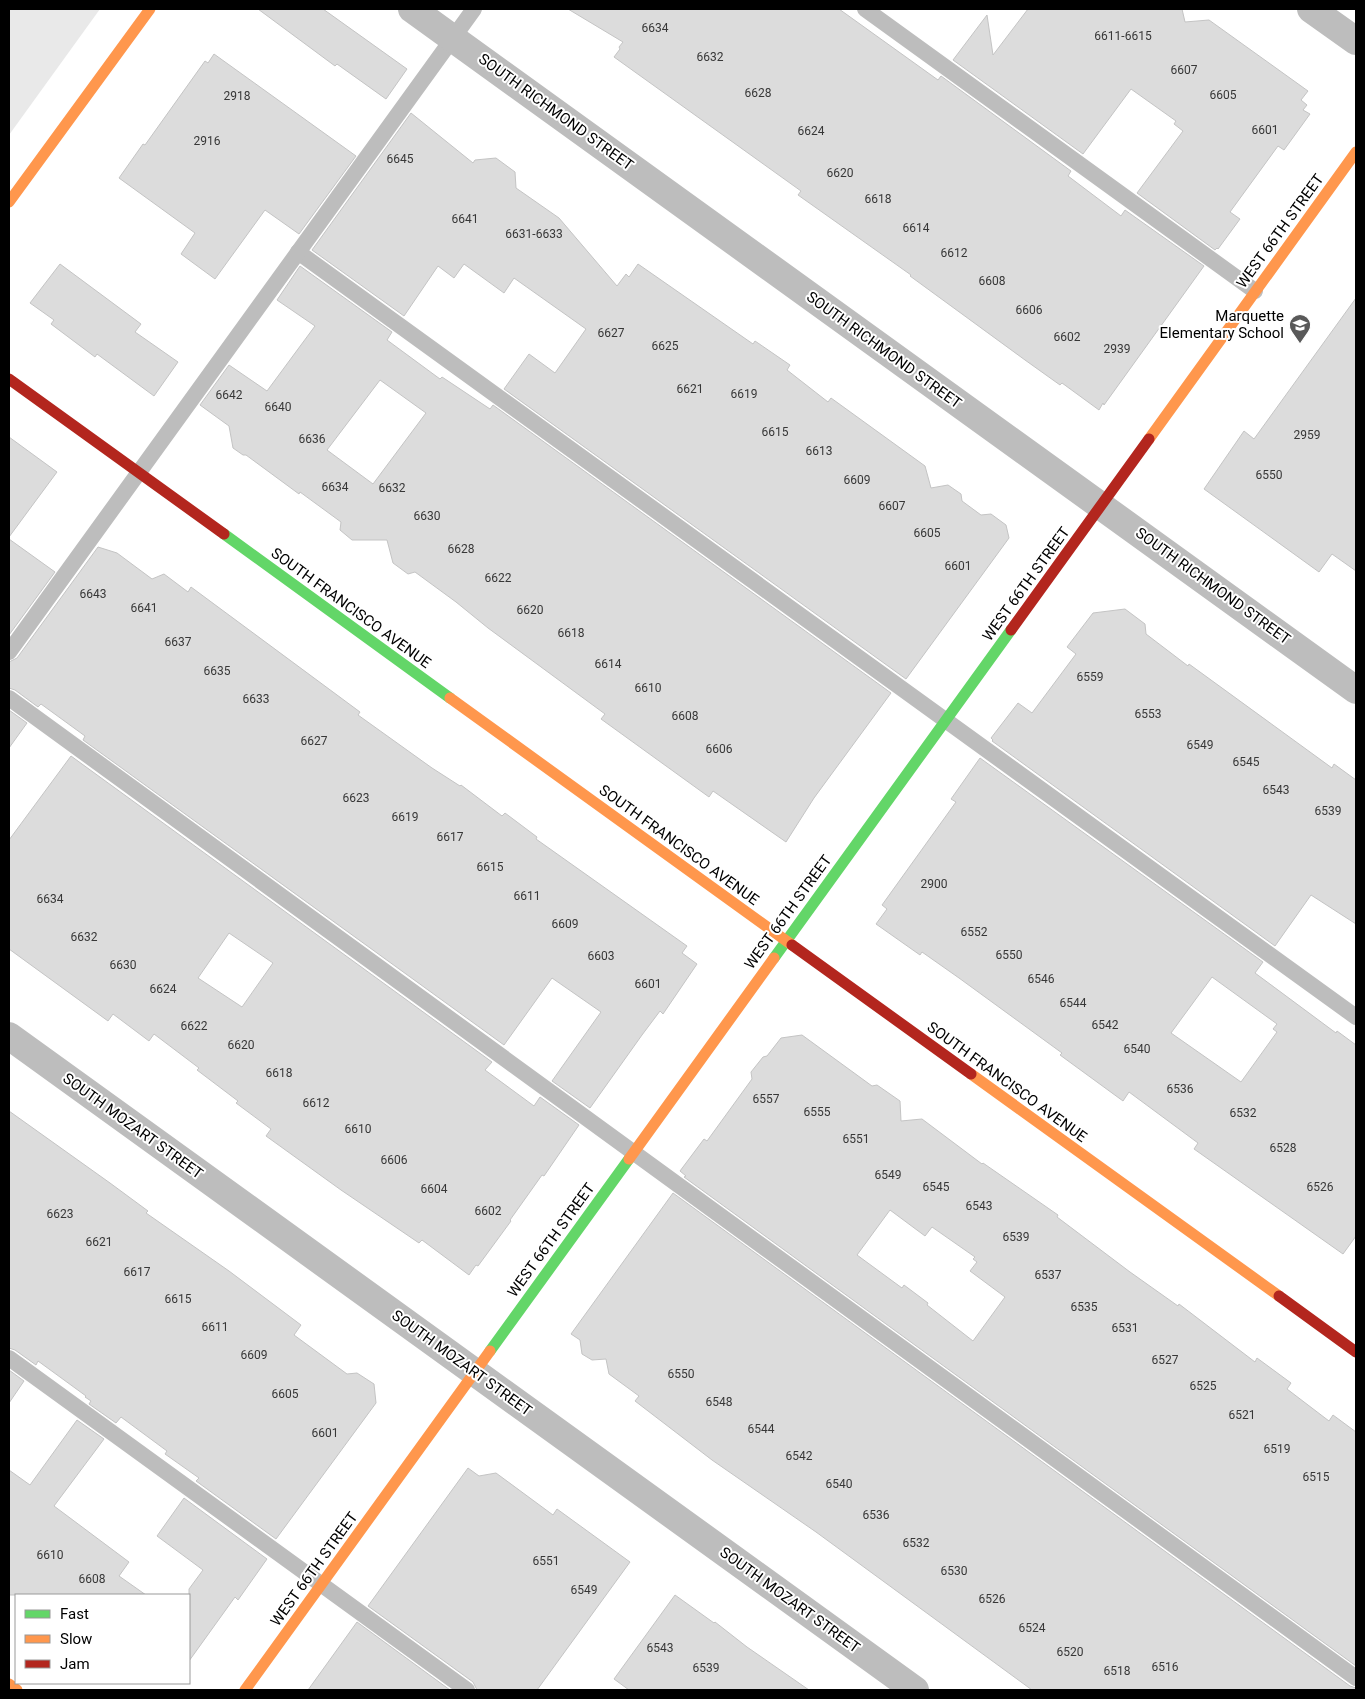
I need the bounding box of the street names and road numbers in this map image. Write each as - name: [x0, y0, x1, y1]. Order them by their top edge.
- street label: SOUTH RICHMOND STREET: [475, 50, 637, 174]
- street label: WEST 66TH STREET: [1233, 170, 1327, 292]
- street label: SOUTH RICHMOND STREET: [803, 288, 965, 412]
- street label: WEST 66TH STREET: [979, 523, 1073, 645]
- street label: SOUTH RICHMOND STREET: [1132, 524, 1294, 648]
- street label: SOUTH FRANCISCO AVENUE: [268, 544, 435, 672]
- street label: SOUTH FRANCISCO AVENUE: [596, 781, 763, 909]
- street label: WEST 66TH STREET: [741, 851, 835, 973]
- street label: SOUTH FRANCISCO AVENUE: [924, 1018, 1091, 1146]
- street label: SOUTH MOZART STREET: [59, 1069, 207, 1183]
- street label: WEST 66TH STREET: [504, 1179, 598, 1301]
- street label: SOUTH MOZART STREET: [388, 1306, 536, 1420]
- street label: WEST 66TH STREET: [267, 1508, 361, 1630]
- street label: SOUTH MOZART STREET: [716, 1543, 864, 1657]

